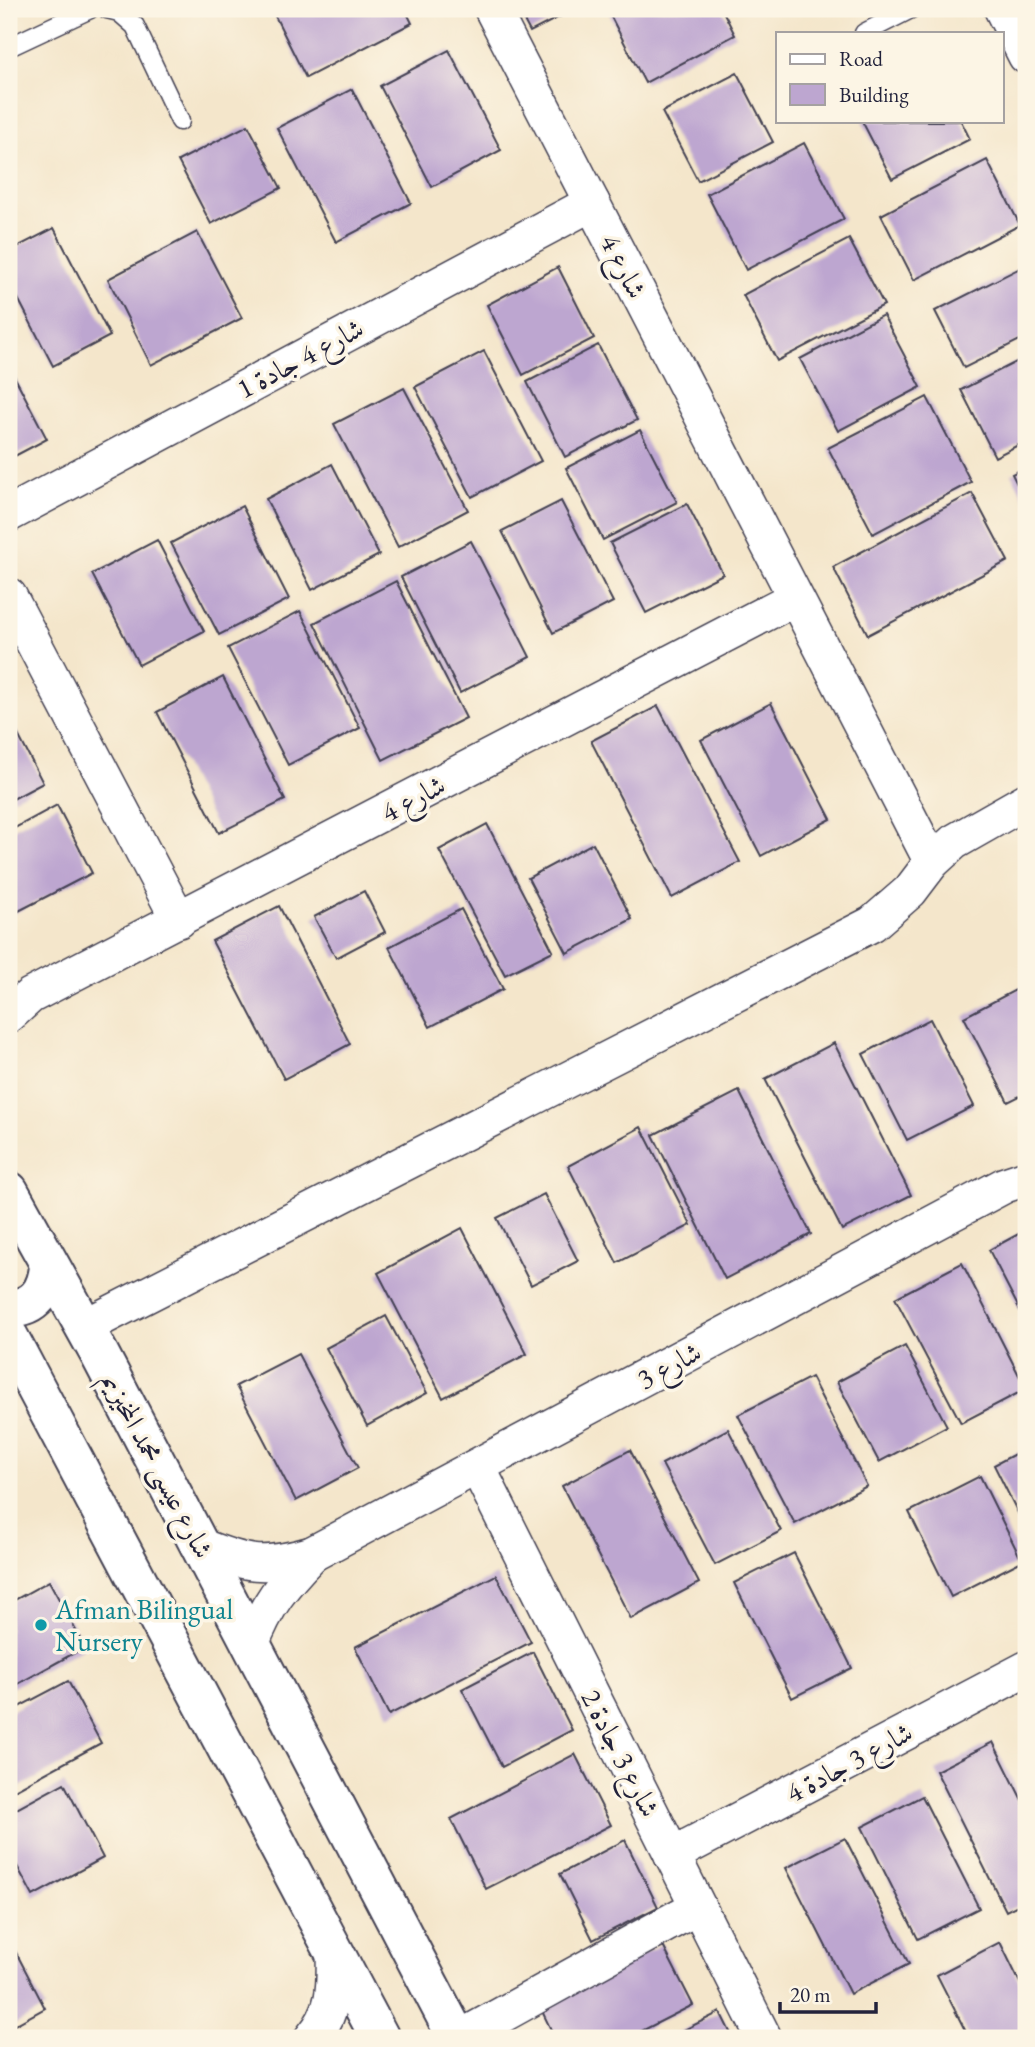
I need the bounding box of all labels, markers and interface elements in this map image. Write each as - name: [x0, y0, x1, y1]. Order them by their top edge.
- legend: [776, 32, 1004, 122]
- text: Road: [839, 45, 883, 72]
- text: Building: [839, 81, 909, 108]
- street label: شارع 4: [587, 228, 655, 307]
- street label: شارع 4 جادة 1: [230, 310, 372, 412]
- street label: شارع 4: [375, 766, 454, 835]
- street label: شارع 3: [631, 1333, 710, 1402]
- street label: شارع عيسى محمد المخيزيم: [88, 1366, 222, 1568]
- place label: Afman Bilingual Nursery: [54, 1591, 233, 1659]
- marker: Afman Bilingual Nursery: [33, 1617, 49, 1633]
- street label: شارع 3 جادة 2: [568, 1683, 669, 1826]
- street label: شارع 3 جادة 4: [779, 1714, 921, 1816]
- scale bar: [780, 1970, 876, 2014]
- text: 20 m: [790, 1981, 831, 2008]

